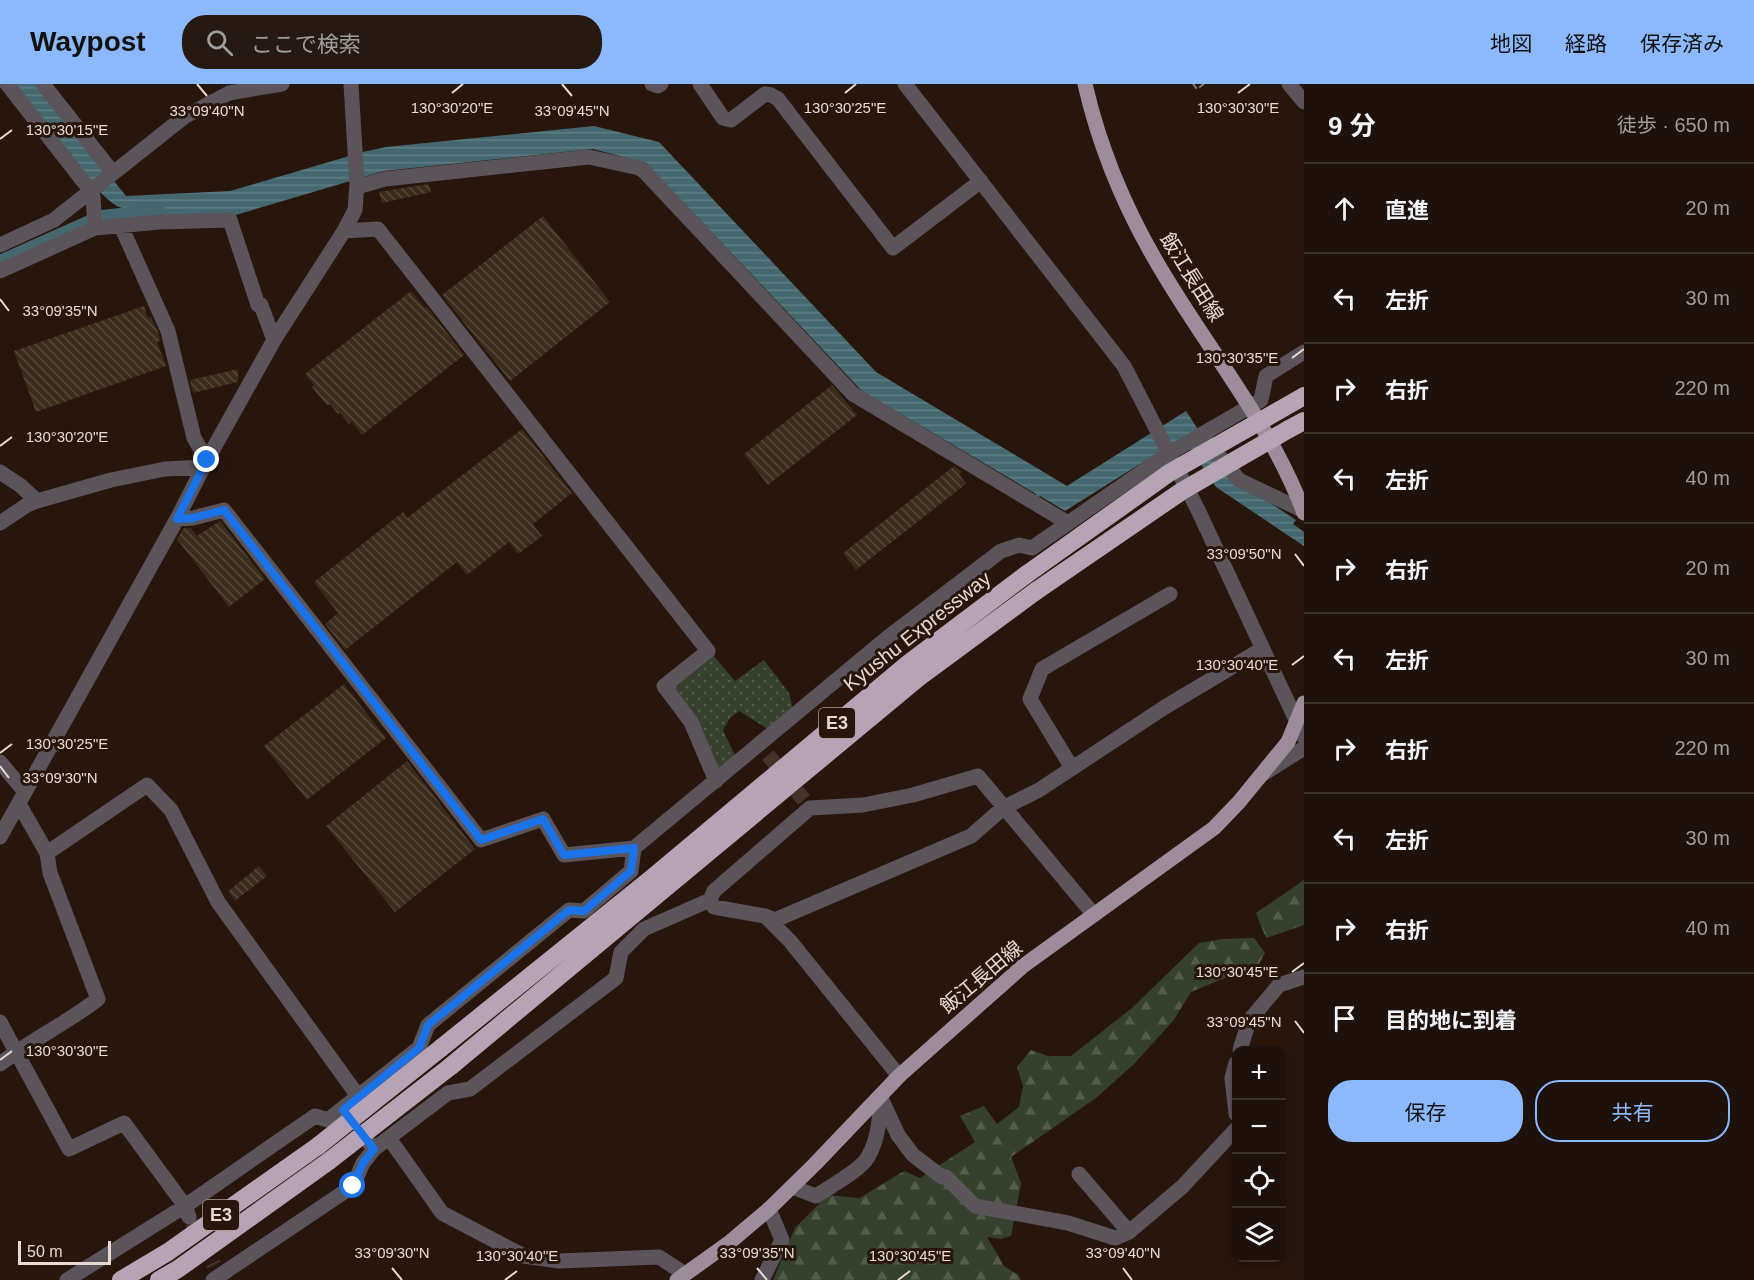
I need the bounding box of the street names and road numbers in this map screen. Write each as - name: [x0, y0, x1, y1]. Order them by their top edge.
- street label: 飯江長田線: [1156, 229, 1228, 325]
- street label: Kyushu Expressway: [839, 567, 995, 695]
- road number: E3: [819, 708, 855, 738]
- street label: 飯江長田線: [936, 936, 1026, 1018]
- road number: E3: [203, 1200, 239, 1230]

